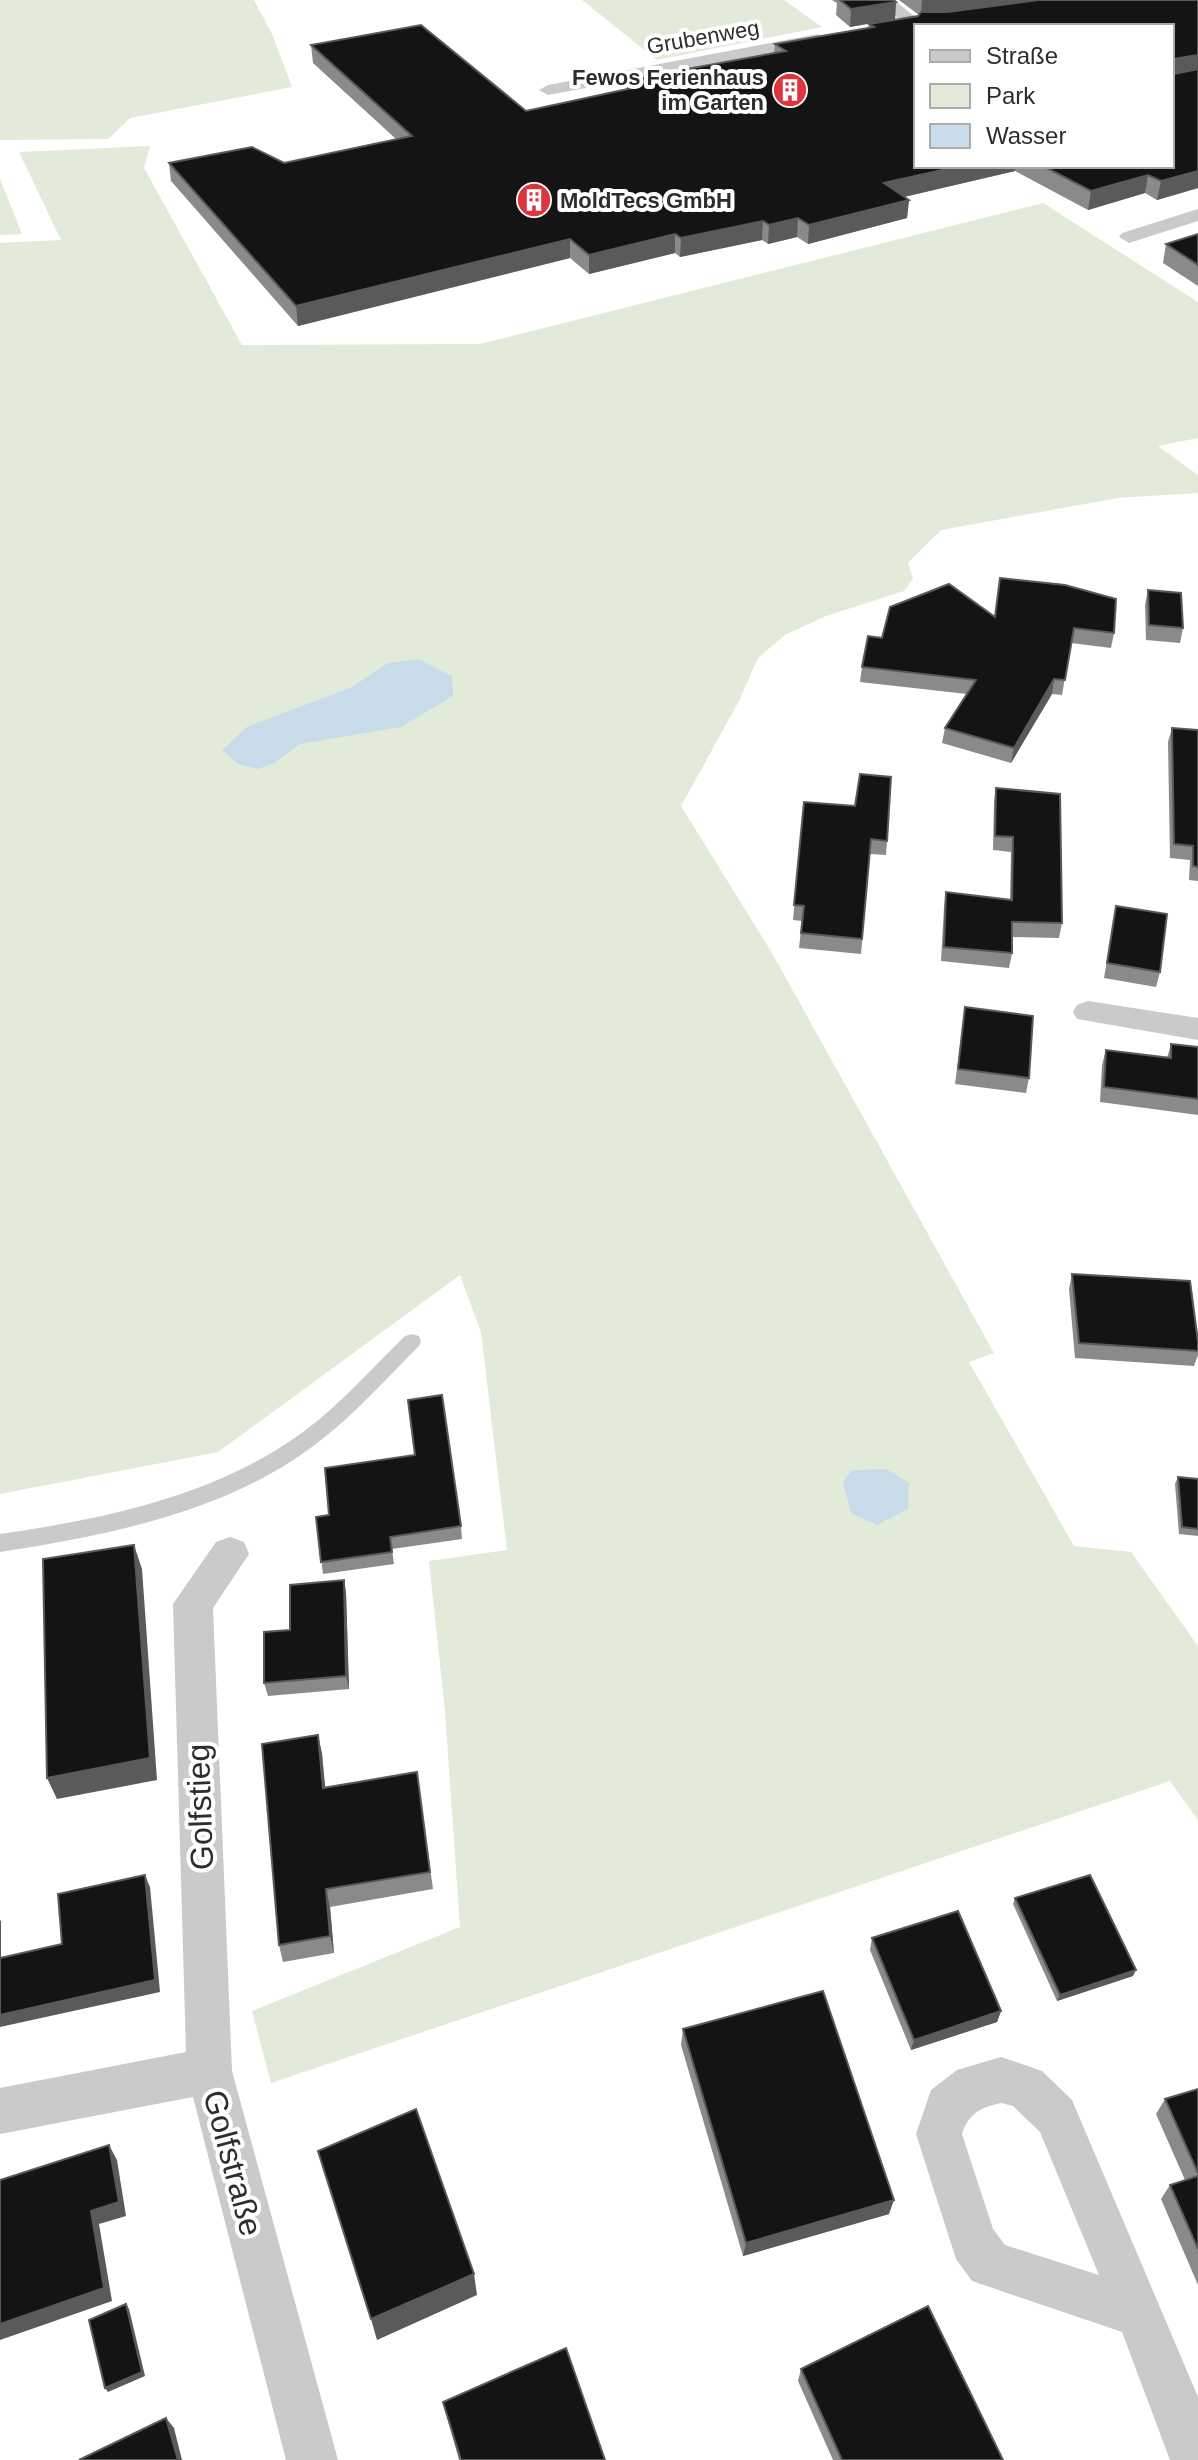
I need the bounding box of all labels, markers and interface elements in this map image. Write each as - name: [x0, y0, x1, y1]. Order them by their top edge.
- street label: Grubenweg: [645, 15, 761, 59]
- legend: [914, 24, 1174, 168]
- text: Straße: [986, 42, 1058, 69]
- place label: Fewos Ferienhaus im Garten: [572, 65, 764, 115]
- building icon: Fewos Ferienhaus im Garten: [771, 71, 809, 109]
- text: Park: [986, 82, 1036, 109]
- text: Wasser: [986, 122, 1066, 149]
- building icon: MoldTecs GmbH: [515, 181, 553, 219]
- place label: MoldTecs GmbH: [560, 188, 732, 213]
- street label: Golfstieg: [180, 1743, 220, 1871]
- street label: Golfstraße: [196, 2086, 270, 2240]

